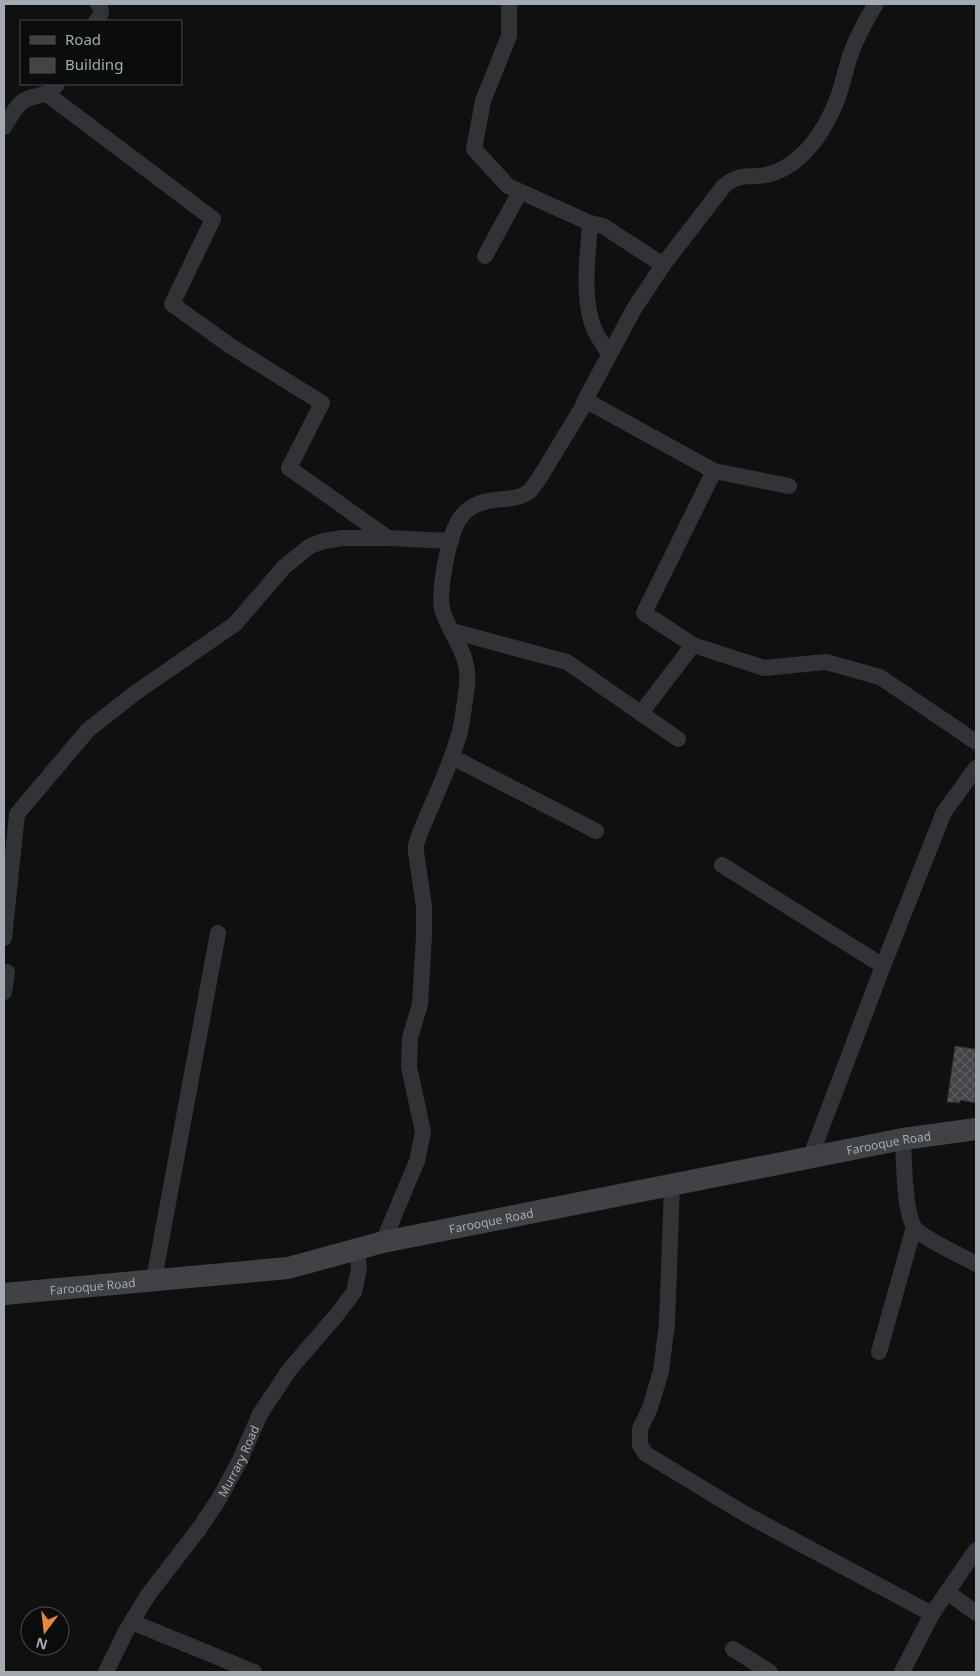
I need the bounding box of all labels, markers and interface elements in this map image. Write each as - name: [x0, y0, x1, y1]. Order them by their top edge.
- legend: [20, 20, 182, 85]
- text: Road: [65, 29, 101, 49]
- text: Building: [65, 54, 123, 74]
- street label: Farooque Road: [845, 1127, 932, 1159]
- street label: Farooque Road: [447, 1204, 535, 1237]
- street label: Farooque Road: [49, 1274, 136, 1298]
- street label: Murrary Road: [213, 1422, 263, 1500]
- north arrow: [20, 1606, 70, 1656]
- text: N: [34, 1633, 49, 1655]

